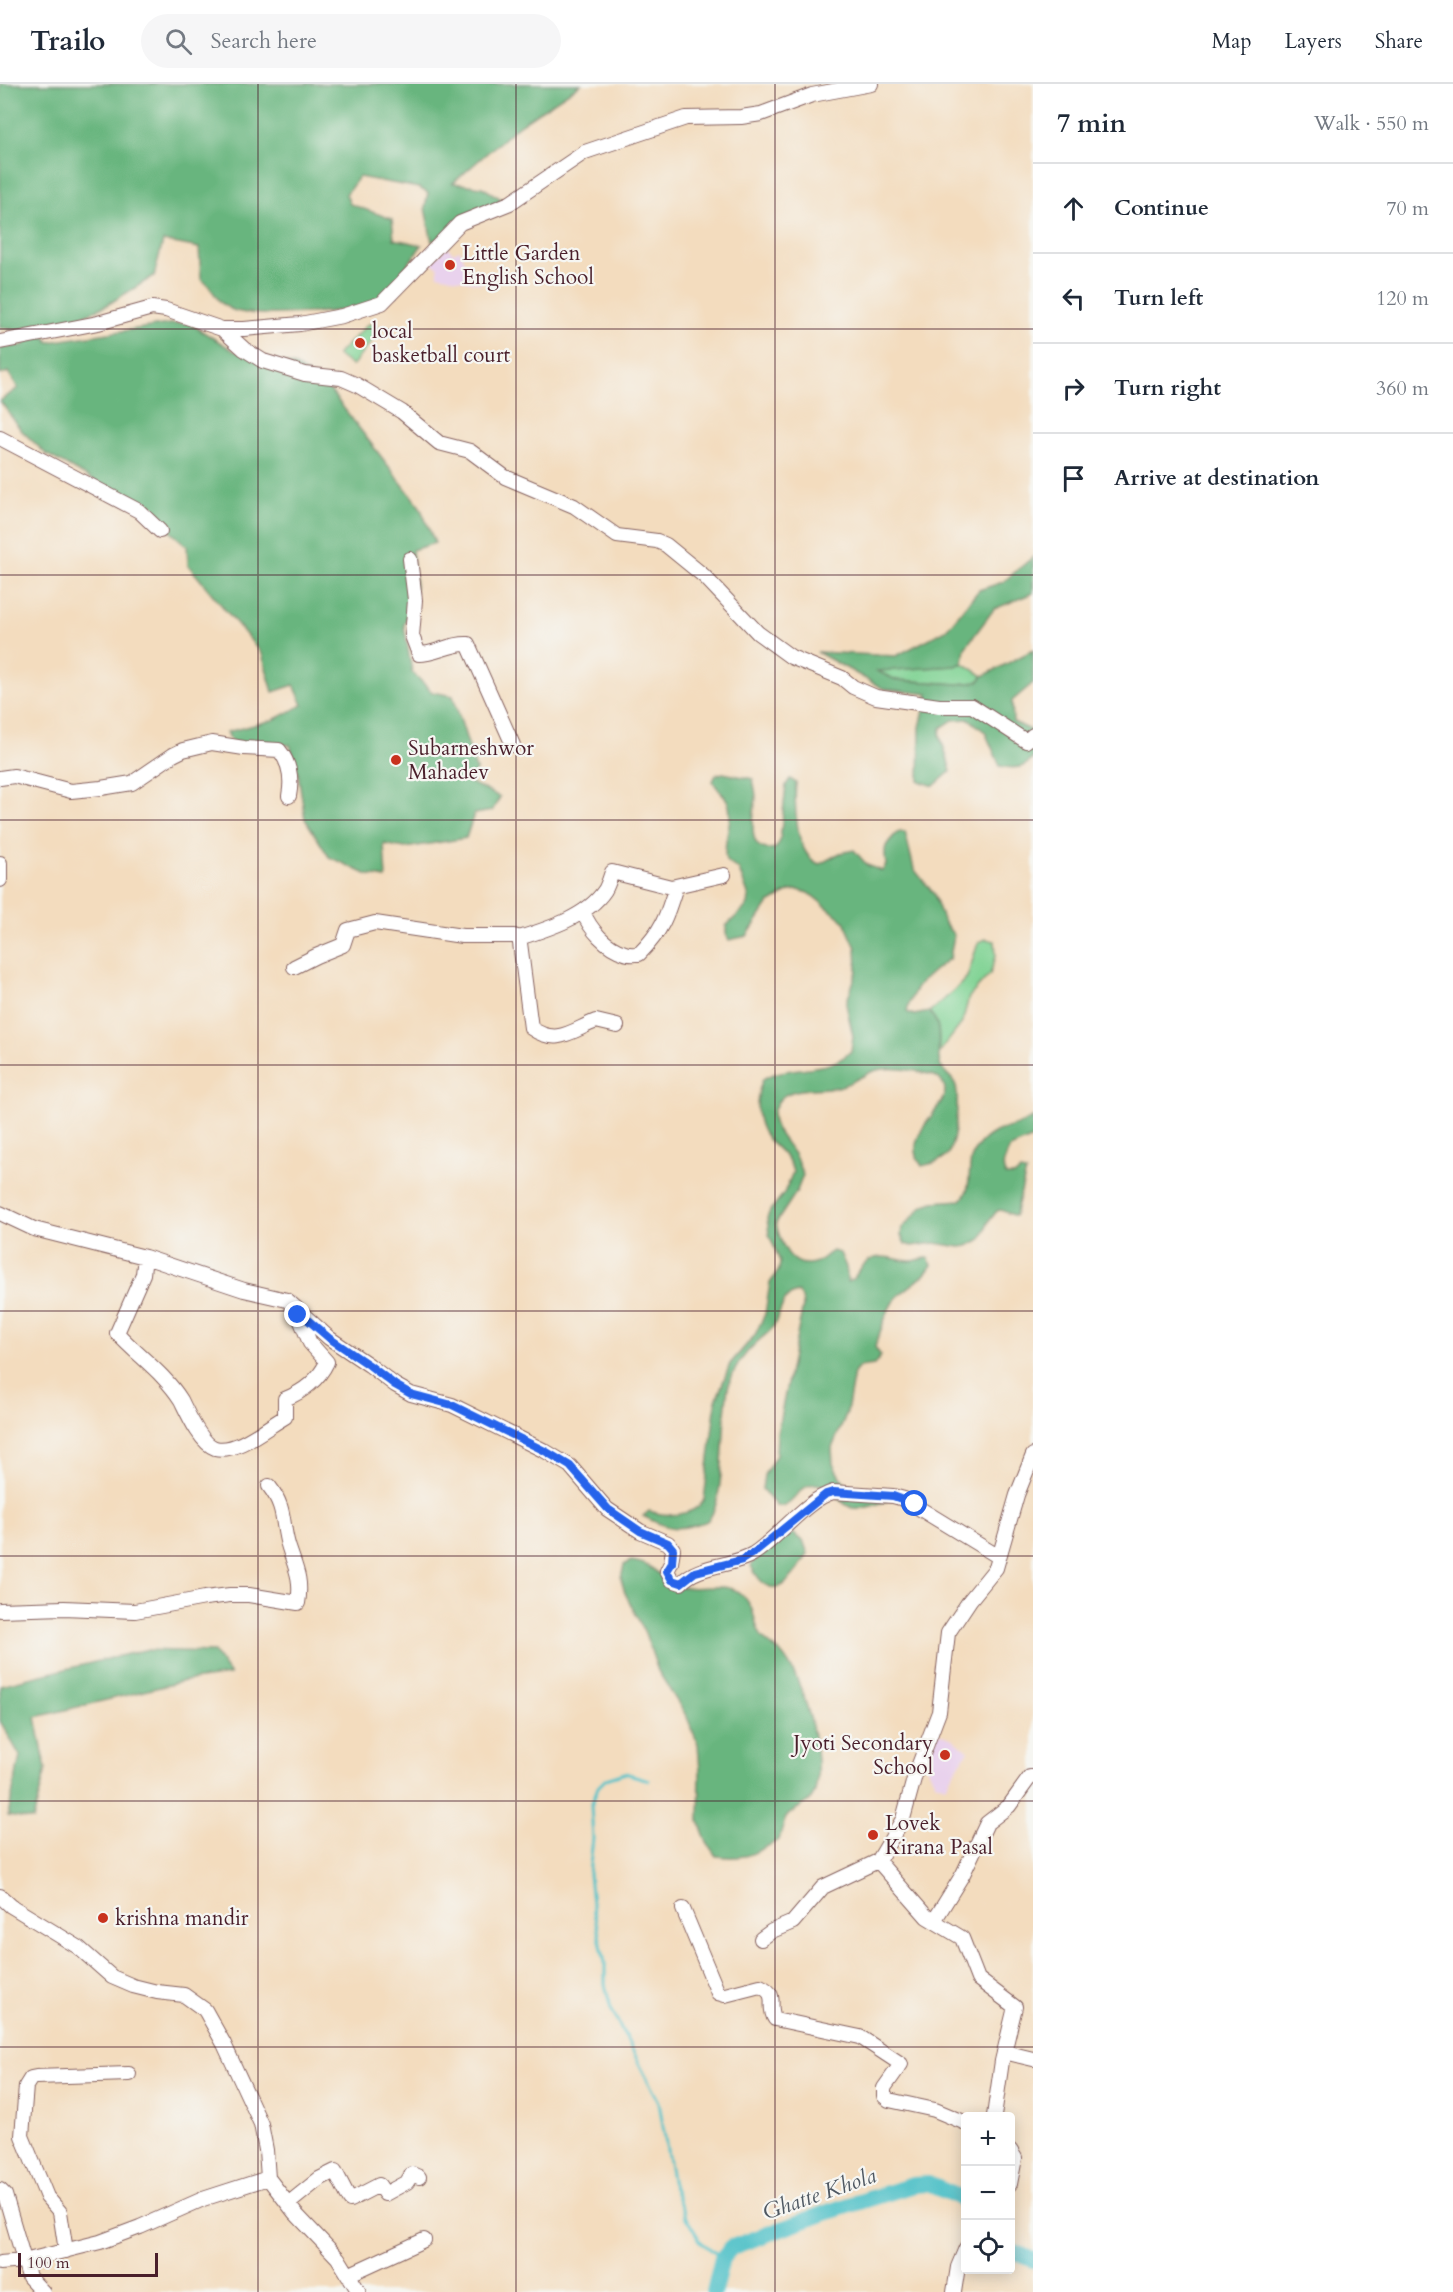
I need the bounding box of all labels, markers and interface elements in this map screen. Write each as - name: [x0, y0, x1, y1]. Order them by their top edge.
- search box: [141, 14, 561, 68]
- text: Trailo: [30, 22, 105, 60]
- icon: search: [162, 25, 195, 58]
- text: Search here: [210, 26, 317, 56]
- text: Map: [1212, 27, 1252, 56]
- text: Layers: [1285, 27, 1342, 56]
- text: Share: [1375, 27, 1423, 56]
- text: 7 min: [1057, 106, 1126, 141]
- text: Walk · 550 m: [1314, 110, 1429, 137]
- icon: ahead: [1057, 192, 1090, 225]
- text: Continue: [1114, 193, 1209, 223]
- text: 70 m: [1386, 195, 1429, 222]
- place label: Little Garden English School: [462, 239, 594, 292]
- marker: Little Garden English School: [443, 258, 457, 272]
- icon: left: [1057, 282, 1090, 315]
- text: Turn left: [1114, 283, 1203, 313]
- text: 120 m: [1376, 285, 1429, 312]
- place label: local basketball court: [372, 317, 511, 370]
- marker: local basketball court: [353, 336, 367, 350]
- icon: right: [1057, 372, 1090, 405]
- text: Turn right: [1114, 373, 1221, 403]
- text: 360 m: [1376, 375, 1429, 402]
- icon: arrive: [1057, 462, 1090, 495]
- text: Arrive at destination: [1114, 463, 1319, 493]
- place label: Subarneshwor Mahadev: [408, 734, 534, 787]
- marker: Subarneshwor Mahadev: [389, 753, 403, 767]
- route end: [284, 1301, 310, 1327]
- route start: [901, 1490, 927, 1516]
- place label: Jyoti Secondary School: [790, 1729, 933, 1782]
- marker: Jyoti Secondary School: [938, 1748, 952, 1762]
- place label: Lovek Kirana Pasal: [885, 1809, 993, 1862]
- marker: Lovek Kirana Pasal: [866, 1828, 880, 1842]
- place label: krishna mandir: [115, 1904, 249, 1933]
- marker: krishna mandir: [96, 1911, 110, 1925]
- map controls: [961, 2112, 1015, 2274]
- button: +: [961, 2112, 1015, 2166]
- water label: Ghatte Khola: [758, 2160, 880, 2227]
- button: −: [961, 2166, 1015, 2220]
- button: locate: [961, 2220, 1015, 2274]
- scale bar: [18, 2250, 158, 2278]
- text: 100 m: [27, 2252, 69, 2274]

